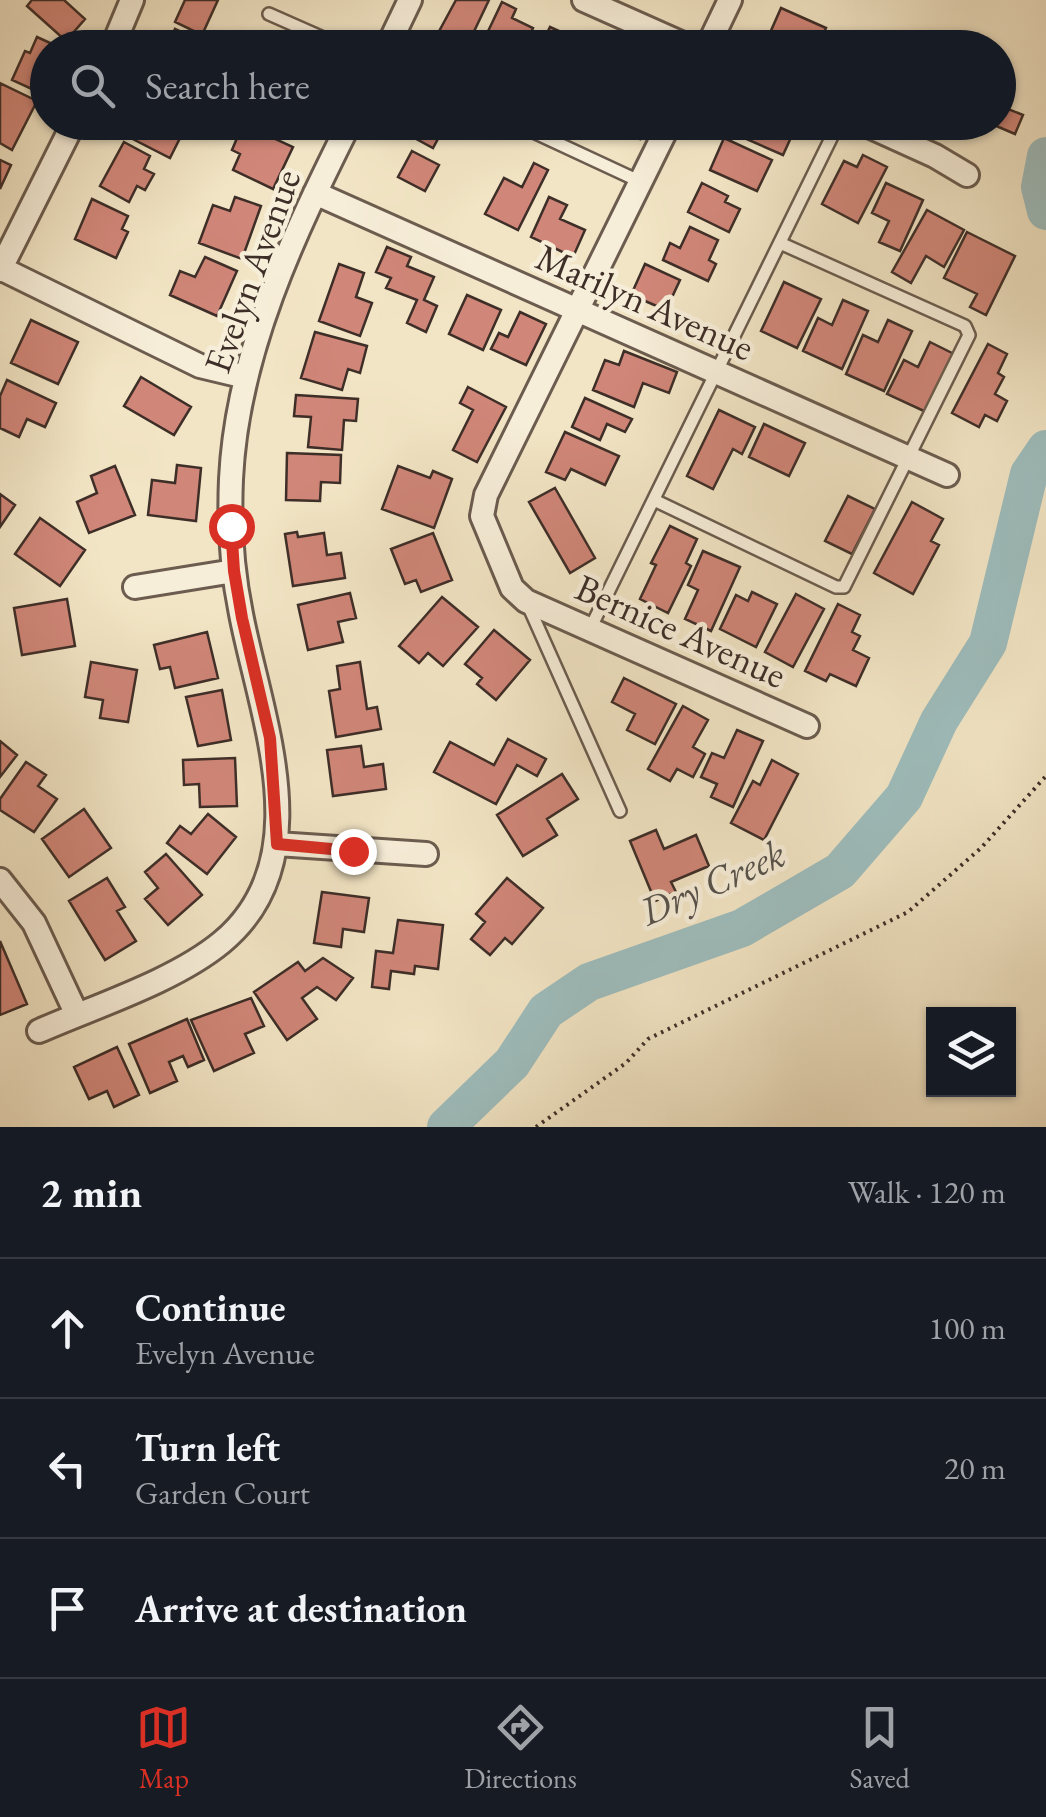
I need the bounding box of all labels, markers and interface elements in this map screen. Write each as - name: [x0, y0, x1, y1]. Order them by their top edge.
- search box: [30, 30, 1016, 140]
- icon: search: [65, 58, 120, 113]
- text: Search here: [145, 61, 310, 110]
- street label: Evelyn Avenue: [192, 162, 311, 379]
- street label: Marilyn Avenue: [529, 232, 762, 371]
- route start: [209, 504, 255, 550]
- street label: Bernice Avenue: [568, 562, 794, 699]
- water label: Dry Creek: [630, 827, 793, 938]
- route end: [331, 829, 377, 875]
- map controls: [926, 1007, 1016, 1097]
- button: layers: [926, 1007, 1016, 1097]
- text: 2 min: [40, 1165, 142, 1220]
- text: Walk · 120 m: [848, 1171, 1006, 1213]
- text: Continue: [135, 1283, 286, 1332]
- icon: ahead: [40, 1301, 95, 1356]
- text: 100 m: [929, 1307, 1006, 1349]
- text: Evelyn Avenue: [135, 1332, 315, 1374]
- text: Turn left: [135, 1423, 280, 1472]
- icon: left: [40, 1441, 95, 1496]
- text: 20 m: [944, 1447, 1006, 1489]
- text: Garden Court: [135, 1472, 310, 1514]
- icon: arrive: [40, 1581, 95, 1636]
- text: Arrive at destination: [135, 1584, 467, 1633]
- tab: Map: [136, 1700, 191, 1796]
- tab: Directions: [464, 1700, 577, 1796]
- tab: Saved: [850, 1700, 910, 1796]

